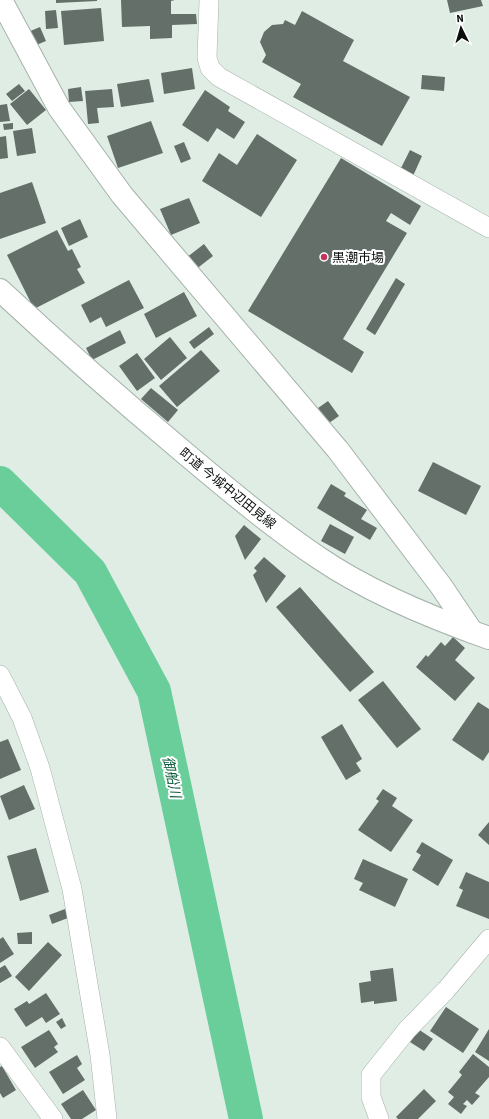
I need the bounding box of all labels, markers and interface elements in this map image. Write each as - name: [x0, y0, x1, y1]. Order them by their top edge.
- north arrow: [441, 8, 481, 48]
- text: N: [456, 11, 464, 26]
- place label: 黒潮市場: [332, 249, 384, 267]
- marker: 黒潮市場: [319, 252, 329, 262]
- street label: 町道 今城中辺田見線: [175, 444, 280, 533]
- water label: 御船川: [157, 755, 186, 802]

